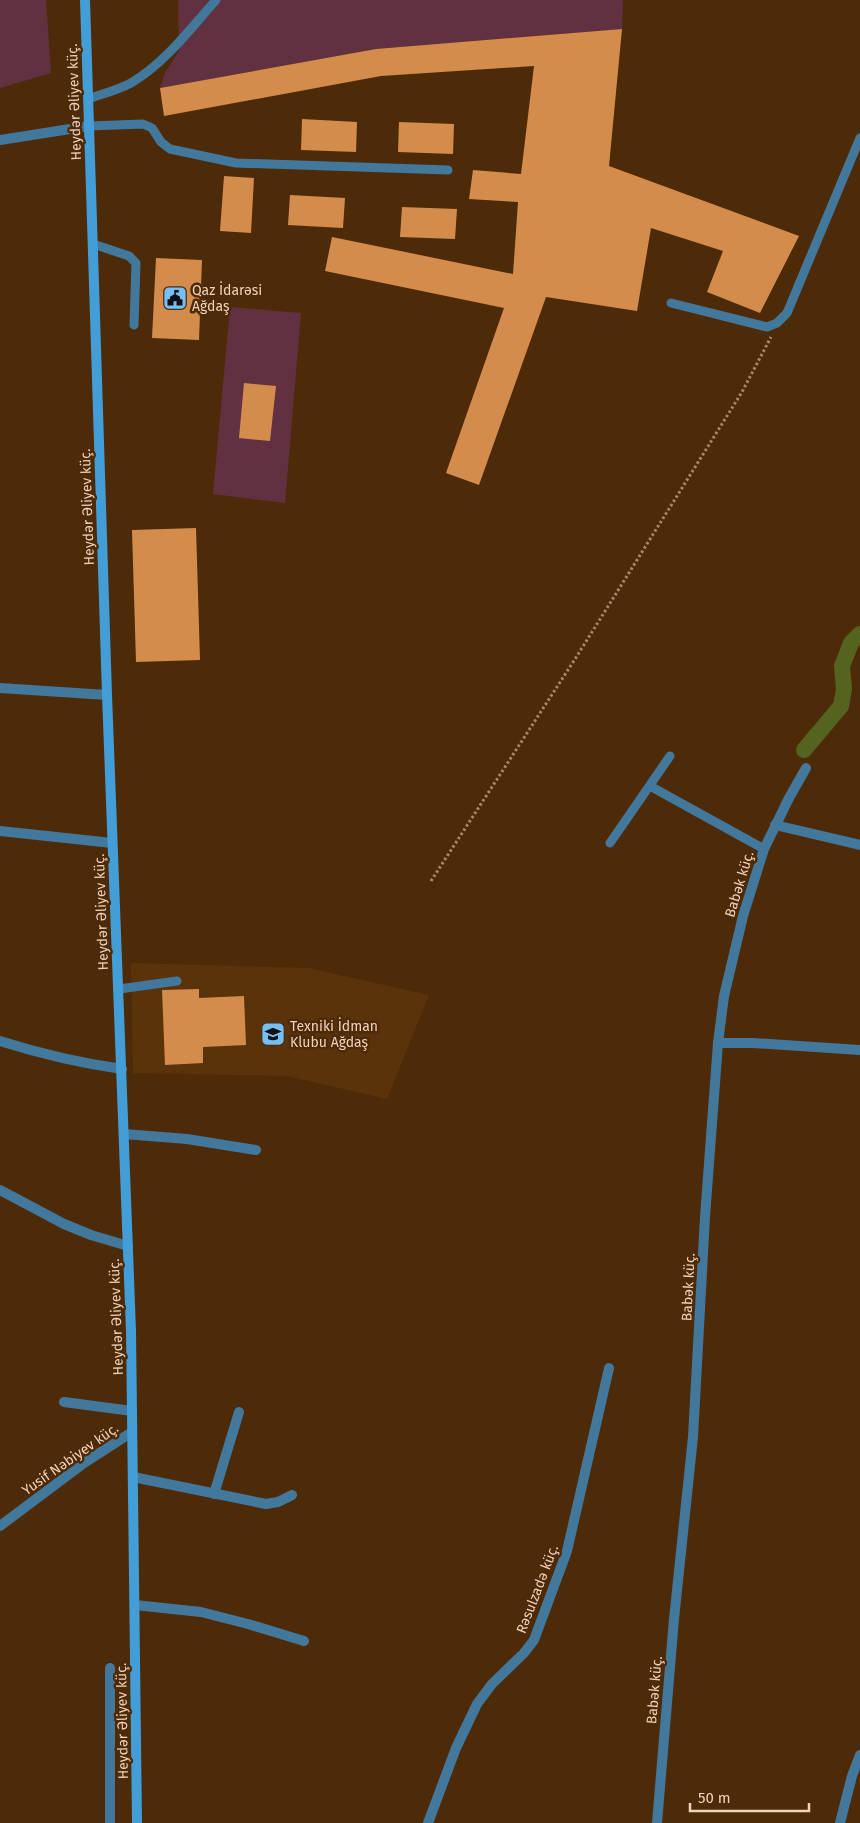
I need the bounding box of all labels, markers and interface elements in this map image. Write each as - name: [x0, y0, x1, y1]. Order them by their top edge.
- street label: Heydər Əliyev küç.: [64, 43, 85, 161]
- place label: Qaz İdarəsi Ağdaş: [192, 281, 262, 315]
- public building icon: Qaz İdarəsi Ağdaş: [162, 285, 188, 311]
- street label: Heydər Əliyev küç.: [77, 448, 98, 566]
- street label: Babək küç.: [721, 849, 758, 919]
- street label: Heydər Əliyev küç.: [91, 853, 112, 971]
- place label: Texniki İdman Klubu Ağdaş: [290, 1017, 378, 1051]
- school or university icon: Texniki İdman Klubu Ağdaş: [260, 1021, 286, 1047]
- street label: Babək küç.: [678, 1252, 699, 1322]
- street label: Heydər Əliyev küç.: [106, 1258, 127, 1376]
- street label: Yusif Nəbiyev küç.: [19, 1420, 122, 1499]
- street label: Rəsulzadə küç.: [513, 1542, 562, 1636]
- street label: Babək küç.: [643, 1655, 666, 1725]
- street label: Heydər Əliyev küç.: [113, 1662, 132, 1779]
- scale bar: [690, 1780, 809, 1812]
- text: 50 m: [698, 1789, 731, 1807]

